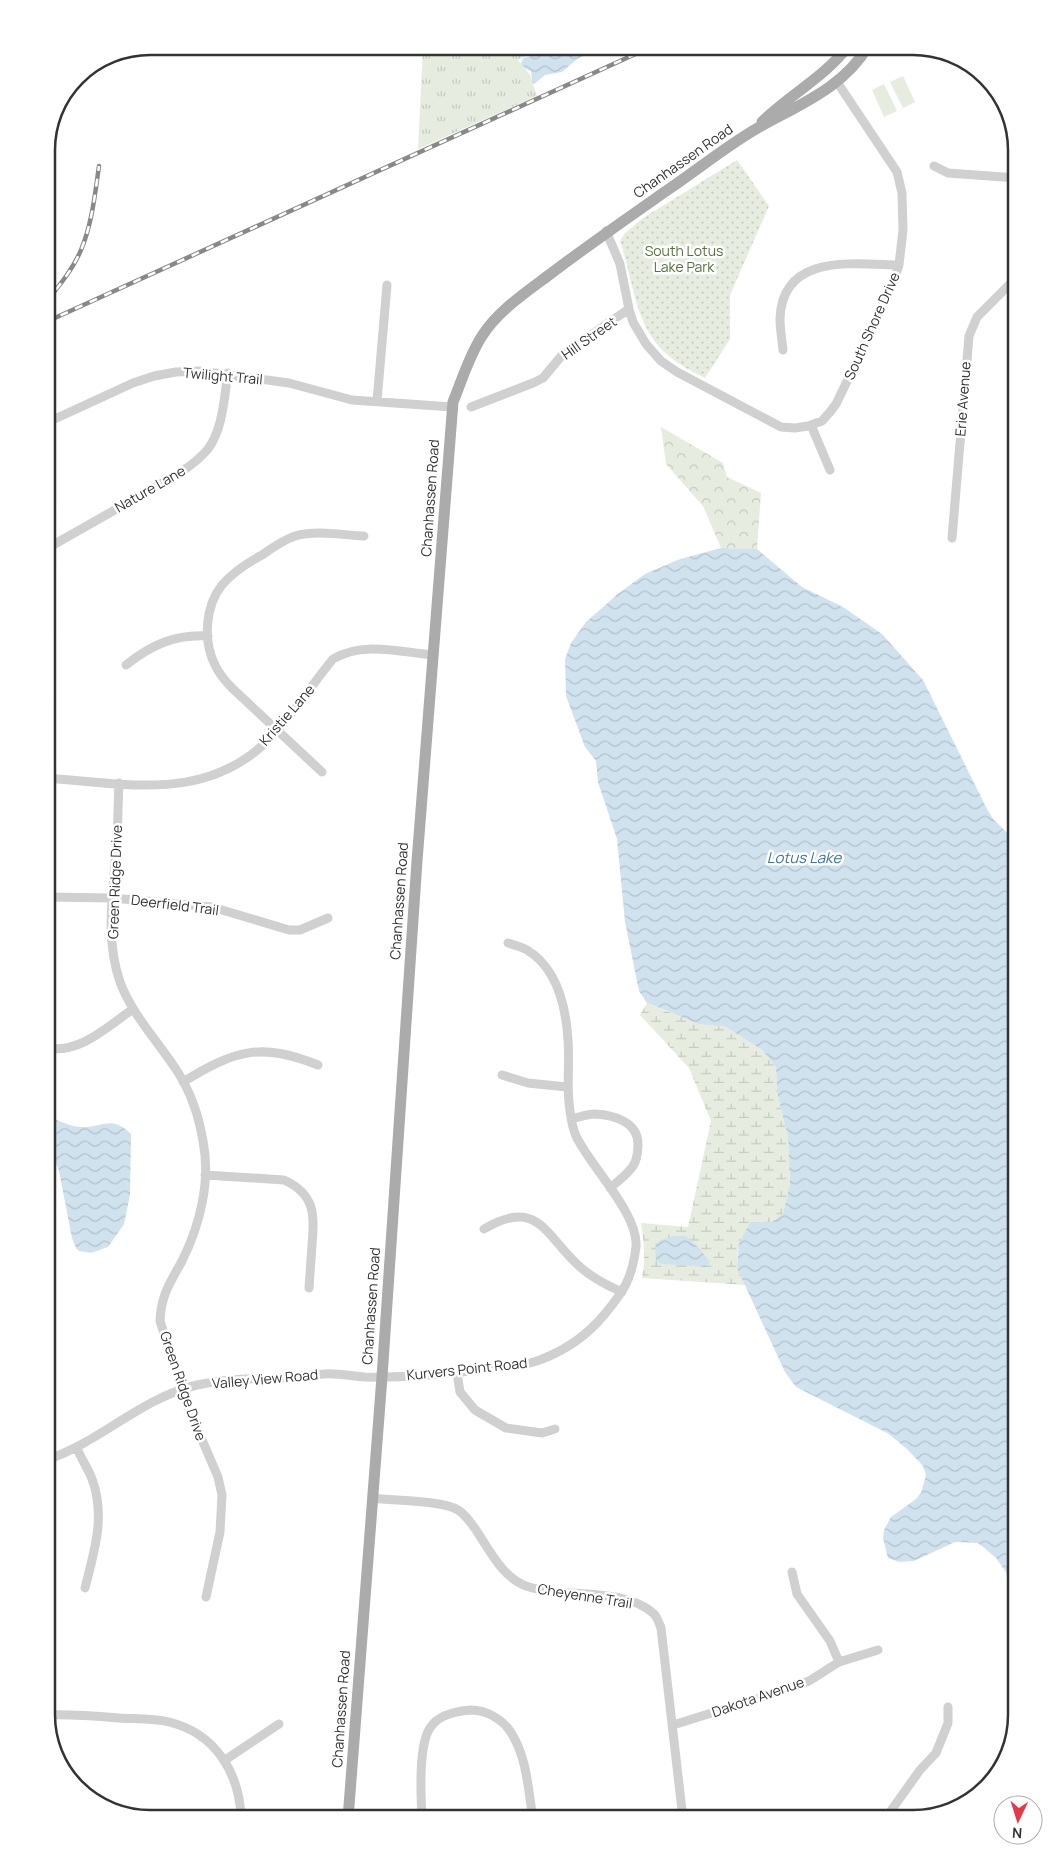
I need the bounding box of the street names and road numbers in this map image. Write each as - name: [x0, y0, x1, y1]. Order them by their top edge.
- street label: Chanhassen Road: [629, 119, 736, 202]
- street label: South Shore Drive: [839, 269, 904, 383]
- street label: Hill Street: [557, 311, 620, 364]
- street label: Erie Avenue: [950, 361, 975, 437]
- street label: Twilight Trail: [182, 363, 264, 388]
- street label: Chanhassen Road: [416, 439, 443, 557]
- street label: Nature Lane: [111, 461, 189, 516]
- street label: Kristie Lane: [255, 680, 318, 749]
- street label: Green Ridge Drive: [103, 824, 126, 940]
- street label: Chanhassen Road: [385, 842, 412, 960]
- street label: Deerfield Trail: [130, 890, 220, 919]
- street label: Chanhassen Road: [357, 1247, 384, 1365]
- street label: Green Ridge Drive: [156, 1329, 211, 1443]
- street label: Kurvers Point Road: [406, 1353, 528, 1384]
- street label: Valley View Road: [211, 1364, 319, 1393]
- street label: Cheyenne Trail: [536, 1579, 634, 1612]
- street label: Chanhassen Road: [327, 1650, 354, 1768]
- street label: Dakota Avenue: [709, 1672, 806, 1721]

